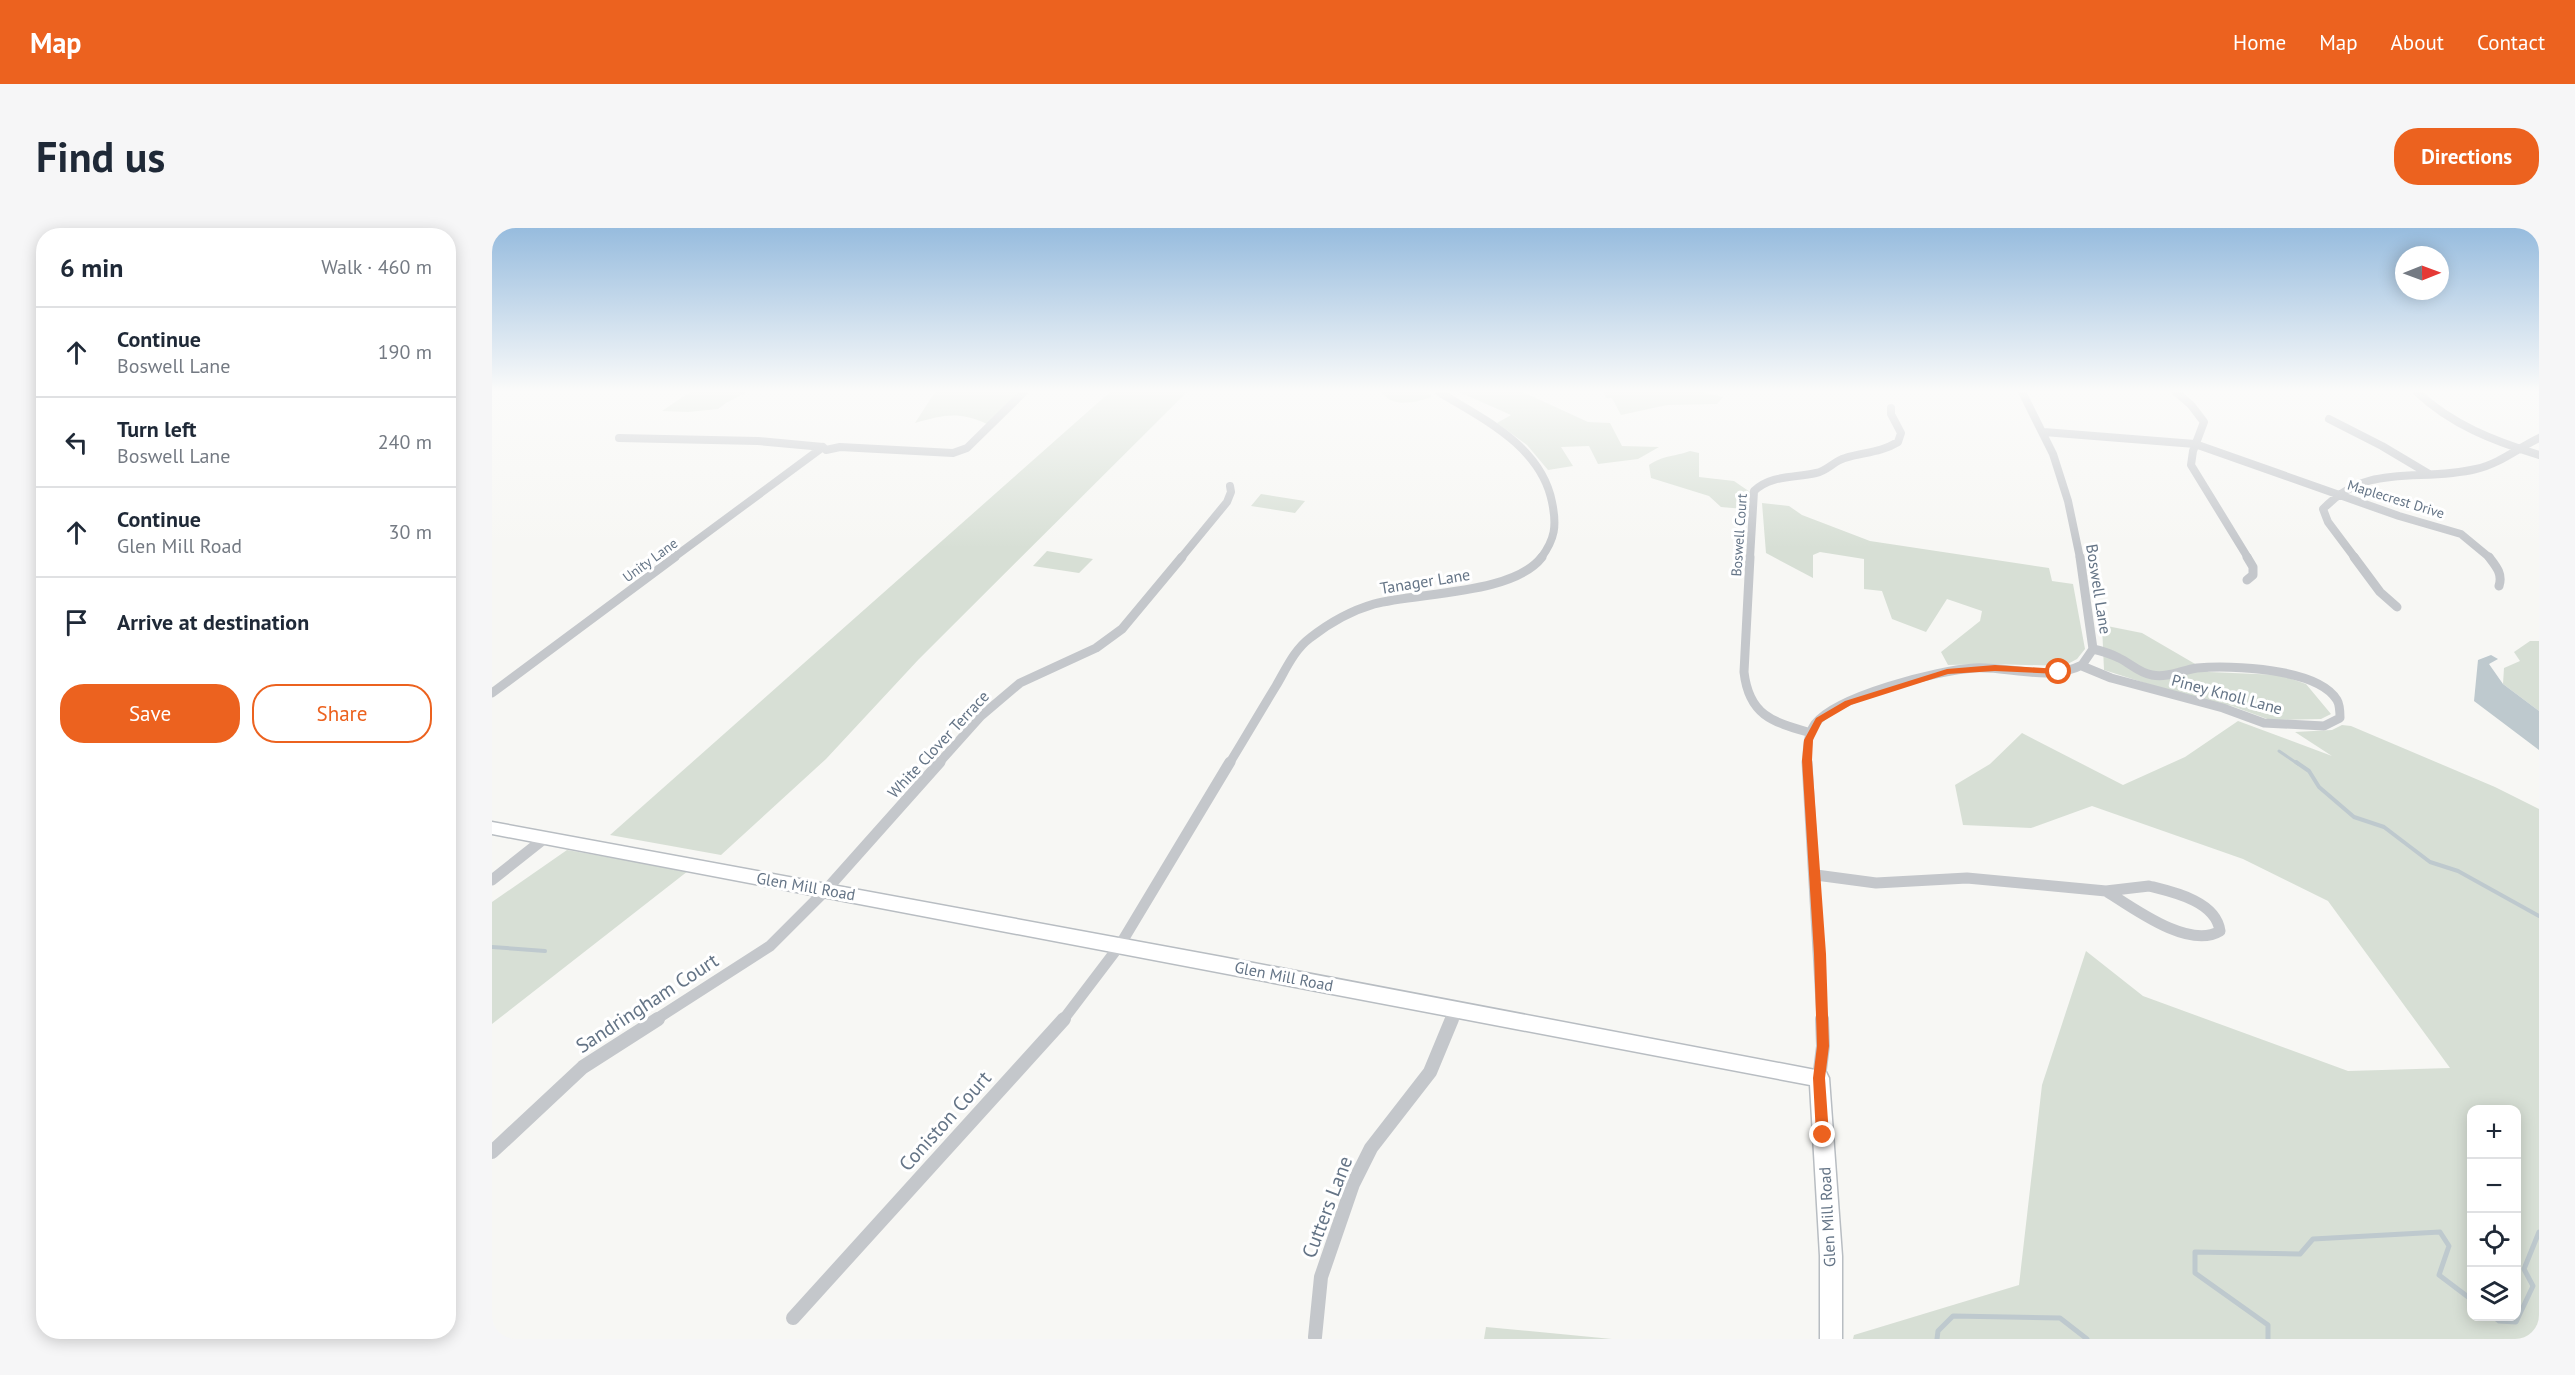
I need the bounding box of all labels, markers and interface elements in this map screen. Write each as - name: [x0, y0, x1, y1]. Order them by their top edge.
- text: Map: [30, 24, 81, 61]
- text: Home: [2233, 29, 2286, 56]
- text: Map: [2319, 29, 2358, 56]
- text: About: [2391, 29, 2444, 56]
- text: Contact: [2477, 29, 2545, 56]
- button: Directions: [2394, 128, 2539, 185]
- text: Find us: [36, 129, 165, 184]
- north arrow: [2395, 246, 2449, 300]
- text: 6 min: [60, 251, 123, 284]
- text: Walk · 460 m: [321, 254, 432, 280]
- text: Continue: [117, 325, 201, 353]
- icon: ahead: [60, 336, 93, 369]
- text: 190 m: [378, 339, 432, 365]
- text: Boswell Lane: [117, 353, 230, 379]
- text: Turn left: [117, 415, 197, 443]
- icon: left: [60, 426, 93, 459]
- text: 240 m: [378, 429, 432, 455]
- text: Boswell Lane: [117, 443, 230, 469]
- street label: Maplecrest Drive: [2345, 476, 2447, 522]
- street label: Boswell Court: [1727, 493, 1751, 577]
- text: Continue: [117, 505, 201, 533]
- icon: ahead: [60, 516, 93, 549]
- text: 30 m: [389, 519, 432, 545]
- text: Glen Mill Road: [117, 533, 242, 559]
- street label: Unity Lane: [619, 534, 681, 586]
- street label: Boswell Lane: [2082, 543, 2116, 635]
- street label: Tanager Lane: [1378, 564, 1472, 598]
- icon: arrive: [60, 606, 93, 639]
- text: Arrive at destination: [117, 608, 309, 636]
- route start: [2045, 658, 2071, 684]
- street label: Piney Knoll Lane: [2169, 670, 2285, 718]
- button: Save: [60, 684, 240, 743]
- button: Share: [252, 684, 432, 743]
- street label: White Clover Terrace: [883, 686, 993, 802]
- street label: Glen Mill Road: [755, 867, 857, 905]
- street label: Sandringham Court: [571, 947, 723, 1059]
- street label: Glen Mill Road: [1233, 957, 1335, 995]
- street label: Coniston Court: [893, 1065, 997, 1177]
- map controls: [2467, 1105, 2521, 1321]
- button: +: [2467, 1105, 2521, 1159]
- route end: [1809, 1121, 1835, 1147]
- street label: Cutters Lane: [1296, 1152, 1358, 1262]
- button: −: [2467, 1159, 2521, 1213]
- street label: Glen Mill Road: [1814, 1167, 1840, 1267]
- button: locate: [2467, 1213, 2521, 1267]
- button: layers: [2467, 1267, 2521, 1321]

